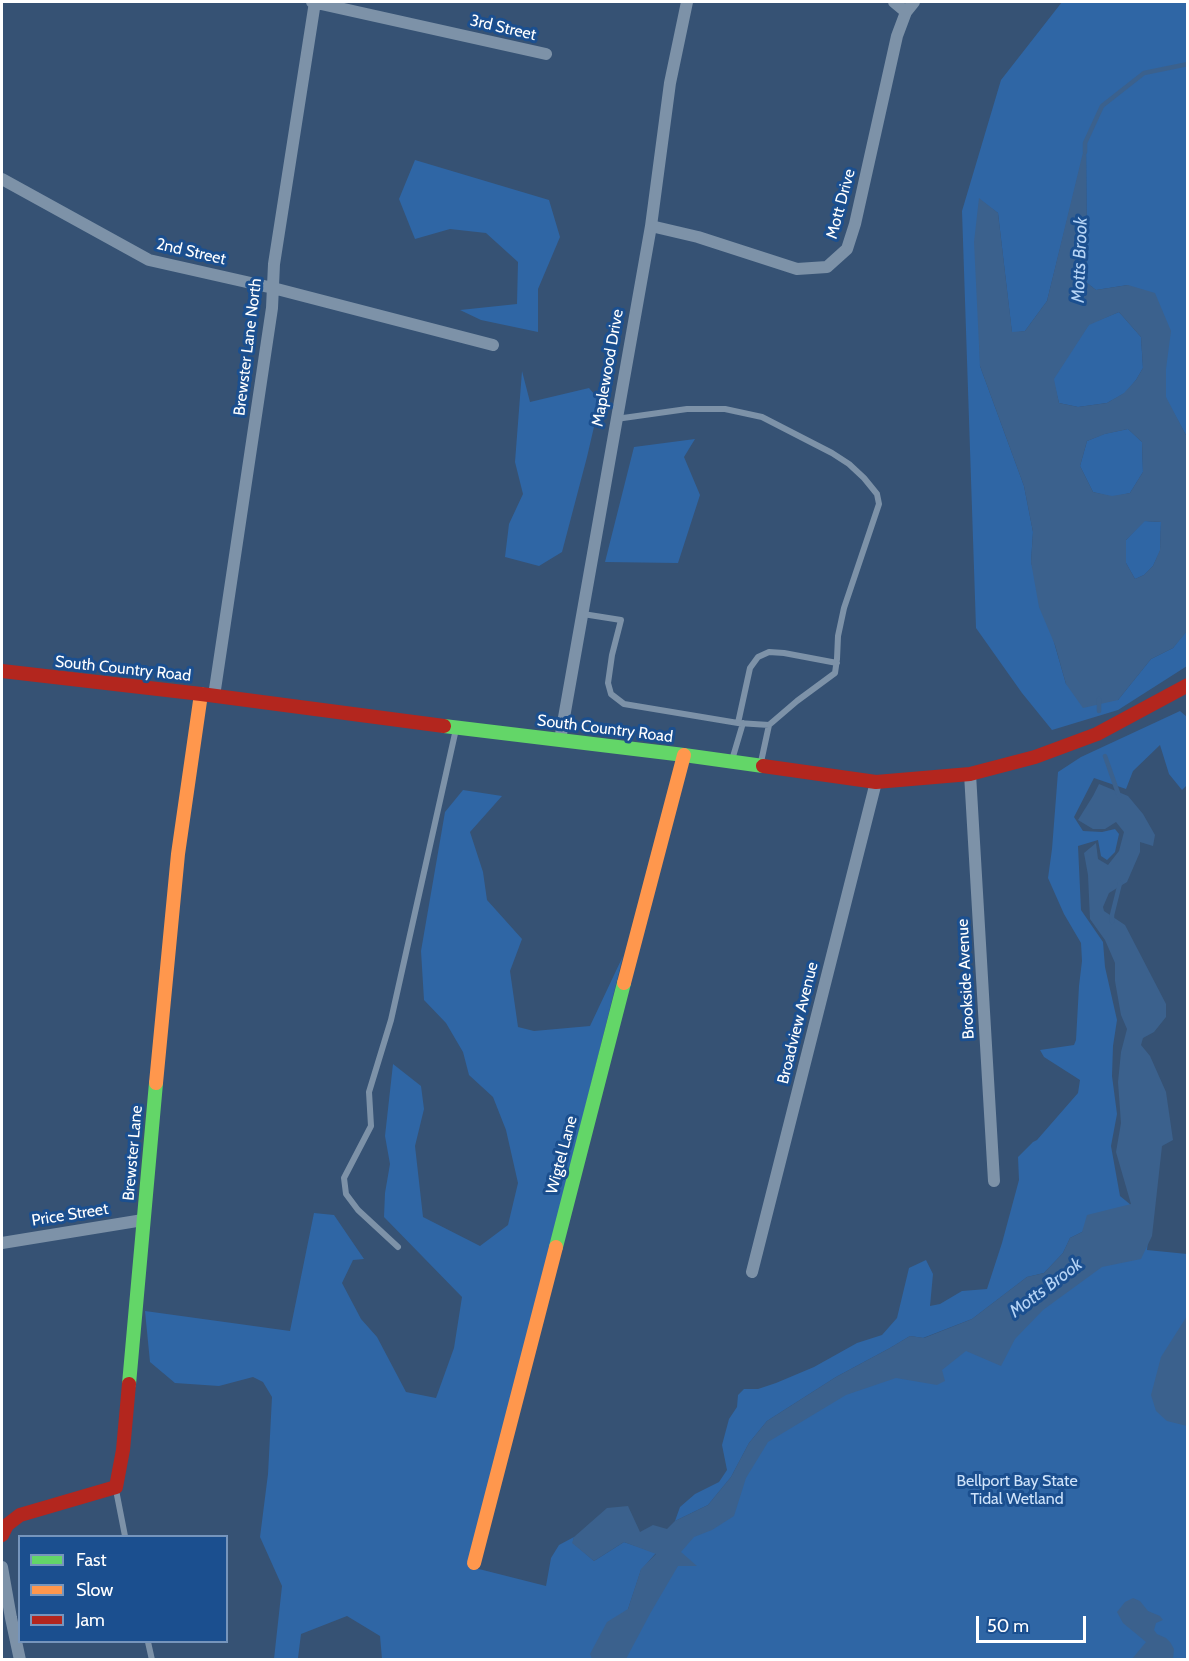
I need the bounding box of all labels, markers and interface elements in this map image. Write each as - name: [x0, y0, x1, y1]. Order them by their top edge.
- street label: 3rd Street: [468, 11, 538, 45]
- street label: Mott Drive: [822, 167, 860, 241]
- water label: Motts Brook: [1068, 217, 1092, 303]
- street label: 2nd Street: [154, 235, 228, 269]
- street label: Brewster Lane North: [230, 277, 266, 417]
- street label: Maplewood Drive: [588, 308, 628, 428]
- street label: South Country Road: [54, 652, 192, 686]
- street label: South Country Road: [536, 711, 674, 747]
- street label: Brookside Avenue: [953, 918, 979, 1040]
- street label: Broadview Avenue: [774, 960, 822, 1086]
- street label: Brewster Lane: [119, 1104, 147, 1202]
- street label: Wigtel Lane: [542, 1114, 582, 1196]
- street label: Price Street: [30, 1199, 110, 1231]
- water label: Motts Brook: [1005, 1254, 1087, 1322]
- park label: Bellport Bay State Tidal Wetland: [956, 1471, 1078, 1509]
- legend: [18, 1535, 228, 1643]
- text: Fast: [76, 1549, 107, 1571]
- text: Slow: [76, 1579, 113, 1601]
- scale bar: [979, 1604, 1088, 1642]
- text: Jam: [76, 1609, 105, 1631]
- text: 50 m: [987, 1615, 1029, 1637]

